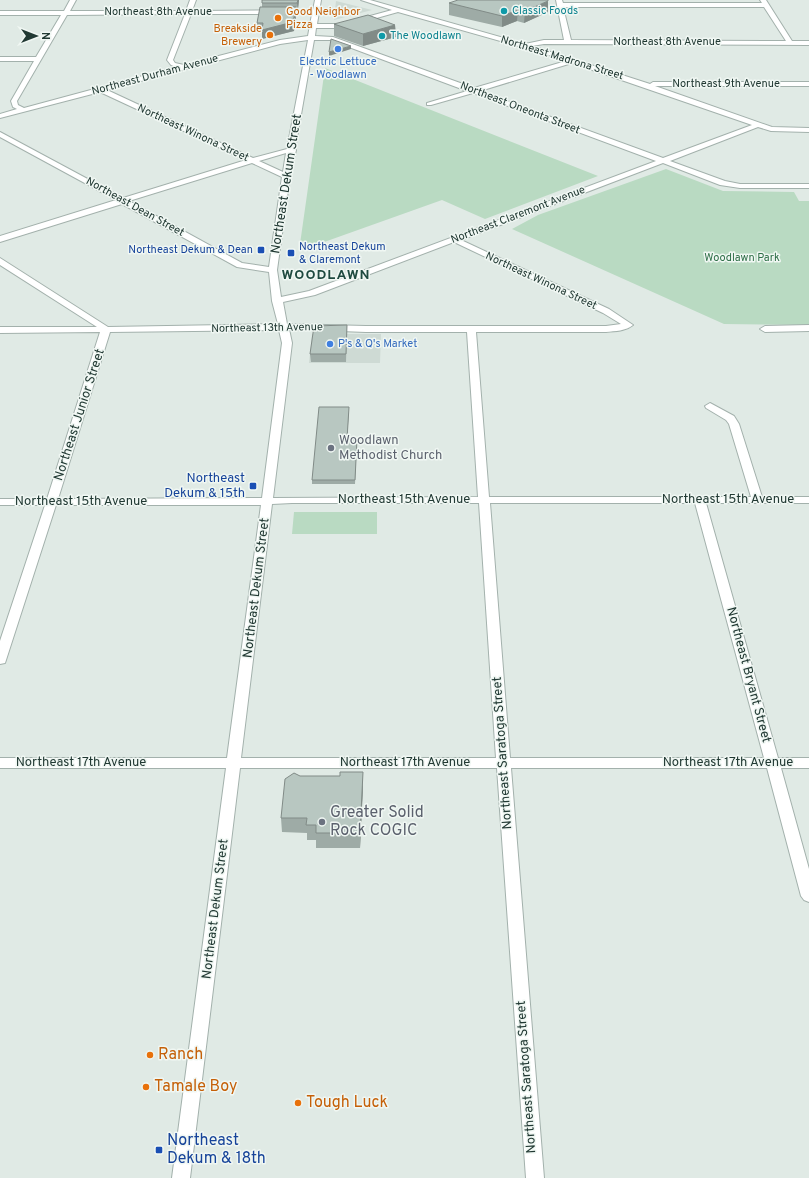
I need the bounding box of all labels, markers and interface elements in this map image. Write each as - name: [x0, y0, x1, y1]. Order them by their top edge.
- place label: Classic Foods: [512, 4, 578, 18]
- street label: Northeast 8th Avenue: [104, 5, 212, 19]
- place label: Good Neighbor Pizza: [286, 5, 361, 32]
- marker: Classic Foods: [499, 6, 509, 16]
- marker: Good Neighbor Pizza: [273, 13, 283, 23]
- north arrow: [16, 16, 56, 56]
- place label: Breakside Brewery: [213, 22, 262, 49]
- place label: The Woodlawn: [390, 29, 462, 43]
- marker: Breakside Brewery: [265, 30, 275, 40]
- marker: The Woodlawn: [377, 31, 387, 41]
- text: N: [38, 32, 52, 40]
- street label: Northeast Madrona Street: [499, 33, 625, 83]
- street label: Northeast 8th Avenue: [613, 35, 721, 49]
- marker: Electric Lettuce - Woodlawn: [333, 44, 343, 54]
- street label: Northeast Durham Avenue: [90, 51, 220, 99]
- place label: Electric Lettuce - Woodlawn: [299, 55, 377, 82]
- street label: Northeast 9th Avenue: [672, 77, 780, 91]
- street label: Northeast Oneonta Street: [458, 79, 582, 137]
- street label: Northeast Winona Street: [135, 101, 251, 165]
- street label: Northeast Dekum Street: [268, 113, 306, 255]
- street label: Northeast Dean Street: [83, 174, 187, 240]
- street label: Northeast Claremont Avenue: [449, 183, 587, 247]
- place label: Northeast Dekum & Claremont: [299, 240, 386, 267]
- place label: Northeast Dekum & Dean: [128, 243, 253, 257]
- marker: Northeast Dekum & Dean: [256, 245, 266, 255]
- marker: Northeast Dekum & Claremont: [286, 248, 296, 258]
- street label: Northeast Winona Street: [483, 249, 599, 313]
- park label: Woodlawn Park: [704, 251, 780, 265]
- district label: WOODLAWN: [281, 267, 371, 284]
- street label: Northeast 13th Avenue: [211, 320, 323, 336]
- place label: P's & Q's Market: [338, 337, 417, 351]
- marker: P's & Q's Market: [325, 339, 335, 349]
- street label: Northeast Junior Street: [51, 347, 109, 483]
- place label: Woodlawn Methodist Church: [339, 433, 442, 464]
- marker: Woodlawn Methodist Church: [326, 443, 336, 453]
- place label: Northeast Dekum & 15th: [164, 471, 245, 502]
- marker: Northeast Dekum & 15th: [248, 481, 258, 491]
- street label: Northeast 15th Avenue: [338, 492, 470, 508]
- street label: Northeast 15th Avenue: [662, 492, 794, 508]
- street label: Northeast 15th Avenue: [15, 494, 147, 510]
- street label: Northeast Dekum Street: [240, 517, 274, 659]
- street label: Northeast Bryant Street: [722, 605, 774, 745]
- street label: Northeast Saratoga Street: [490, 676, 516, 830]
- street label: Northeast 17th Avenue: [16, 755, 146, 771]
- street label: Northeast 17th Avenue: [340, 755, 470, 771]
- street label: Northeast 17th Avenue: [663, 755, 793, 771]
- place label: Greater Solid Rock COGIC: [330, 803, 424, 841]
- marker: Greater Solid Rock COGIC: [317, 817, 327, 827]
- street label: Northeast Dekum Street: [199, 838, 233, 980]
- street label: Northeast Saratoga Street: [514, 1000, 540, 1154]
- place label: Ranch: [158, 1045, 203, 1065]
- marker: Ranch: [145, 1050, 155, 1060]
- place label: Tamale Boy: [154, 1077, 237, 1097]
- marker: Tamale Boy: [141, 1082, 151, 1092]
- place label: Tough Luck: [306, 1093, 388, 1113]
- marker: Tough Luck: [293, 1098, 303, 1108]
- place label: Northeast Dekum & 18th: [167, 1131, 266, 1169]
- marker: Northeast Dekum & 18th: [154, 1145, 164, 1155]

